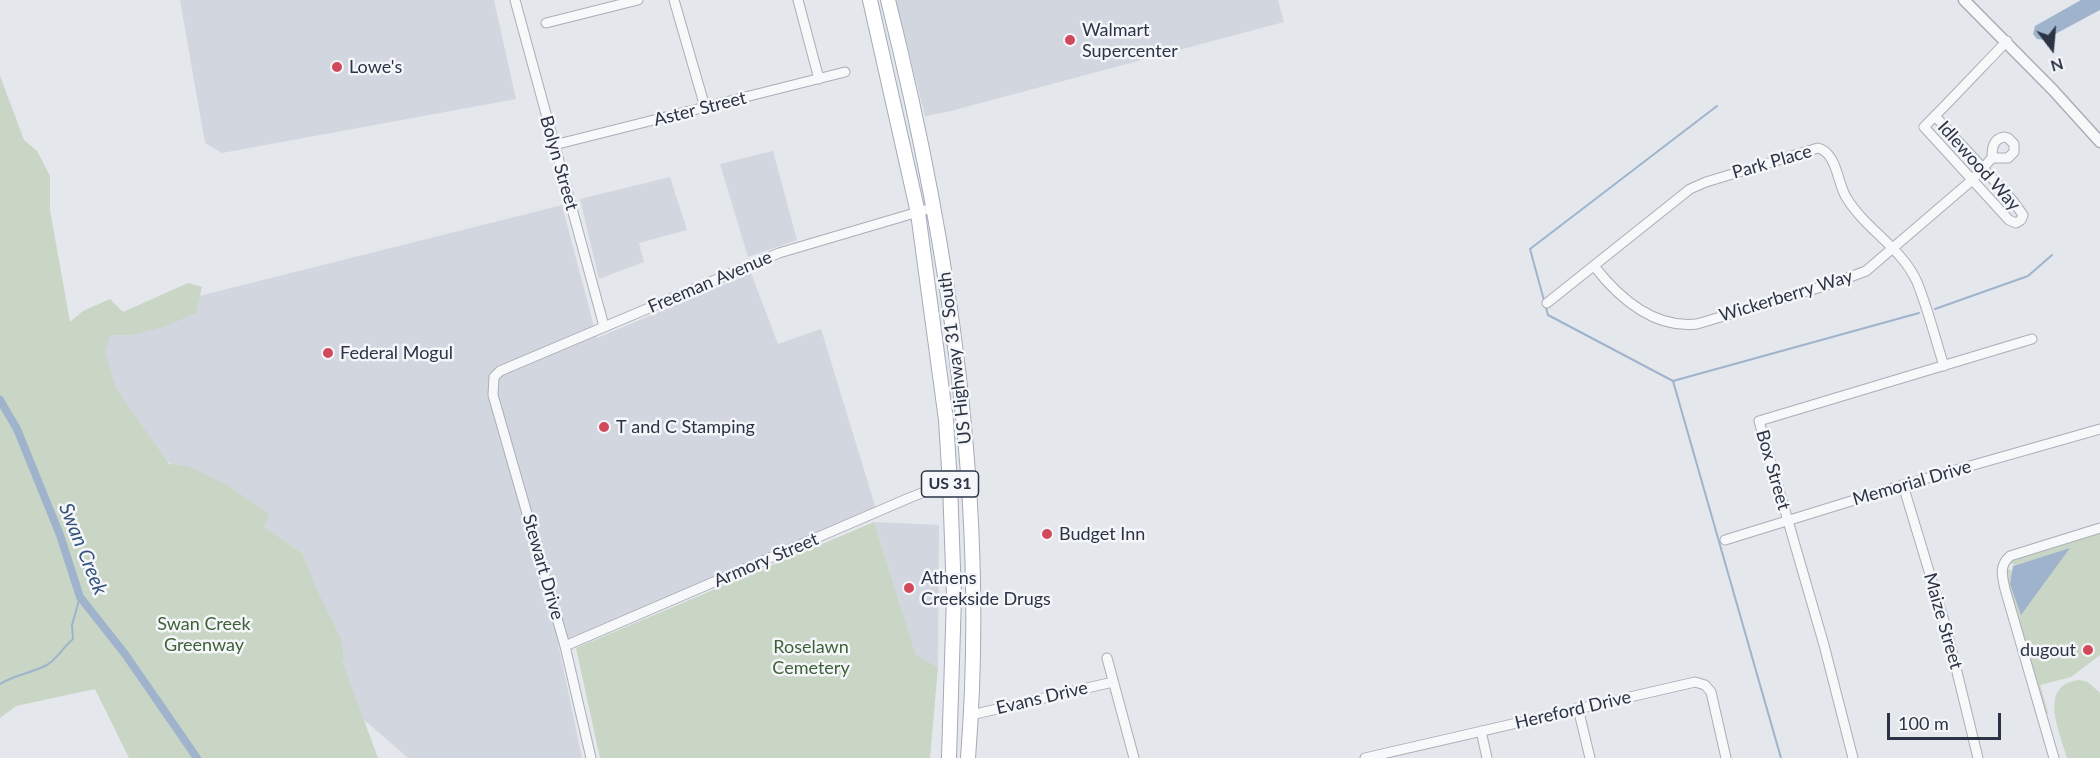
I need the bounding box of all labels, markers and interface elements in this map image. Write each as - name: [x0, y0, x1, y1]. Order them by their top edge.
- north arrow: [2022, 18, 2082, 78]
- place label: Walmart Supercenter: [1082, 19, 1178, 62]
- marker: Walmart Supercenter: [1063, 33, 1077, 47]
- text: N: [2049, 55, 2066, 77]
- place label: Lowe's: [349, 56, 402, 78]
- marker: Lowe's: [330, 60, 344, 74]
- street label: Aster Street: [652, 87, 748, 131]
- street label: Bolyn Street: [535, 113, 583, 213]
- street label: Idlewood Way: [1933, 117, 2025, 215]
- street label: Park Place: [1730, 140, 1814, 184]
- street label: Freeman Avenue: [645, 246, 775, 318]
- street label: Wickerberry Way: [1717, 265, 1855, 327]
- street label: US Highway 31 South: [934, 271, 976, 445]
- place label: Federal Mogul: [340, 342, 453, 364]
- marker: Federal Mogul: [321, 346, 335, 360]
- place label: T and C Stamping: [616, 416, 755, 438]
- marker: T and C Stamping: [597, 420, 611, 434]
- street label: Box Street: [1751, 427, 1795, 513]
- street label: Memorial Drive: [1850, 456, 1974, 510]
- road number: US 31: [922, 471, 978, 497]
- water label: Swan Creek: [54, 500, 112, 598]
- street label: Stewart Drive: [518, 512, 568, 622]
- place label: Budget Inn: [1059, 523, 1145, 545]
- marker: Budget Inn: [1040, 527, 1054, 541]
- street label: Armory Street: [710, 528, 822, 592]
- place label: Athens Creekside Drugs: [921, 567, 1051, 610]
- street label: Maize Street: [1919, 570, 1967, 672]
- marker: Athens Creekside Drugs: [902, 581, 916, 595]
- park label: Swan Creek Greenway: [157, 613, 251, 656]
- park label: Roselawn Cemetery: [772, 636, 850, 678]
- place label: dugout: [2020, 639, 2076, 661]
- marker: dugout: [2081, 643, 2095, 657]
- street label: Evans Drive: [994, 677, 1090, 719]
- street label: Hereford Drive: [1513, 686, 1633, 734]
- scale bar: [1890, 701, 2004, 739]
- text: 100 m: [1898, 712, 1949, 734]

